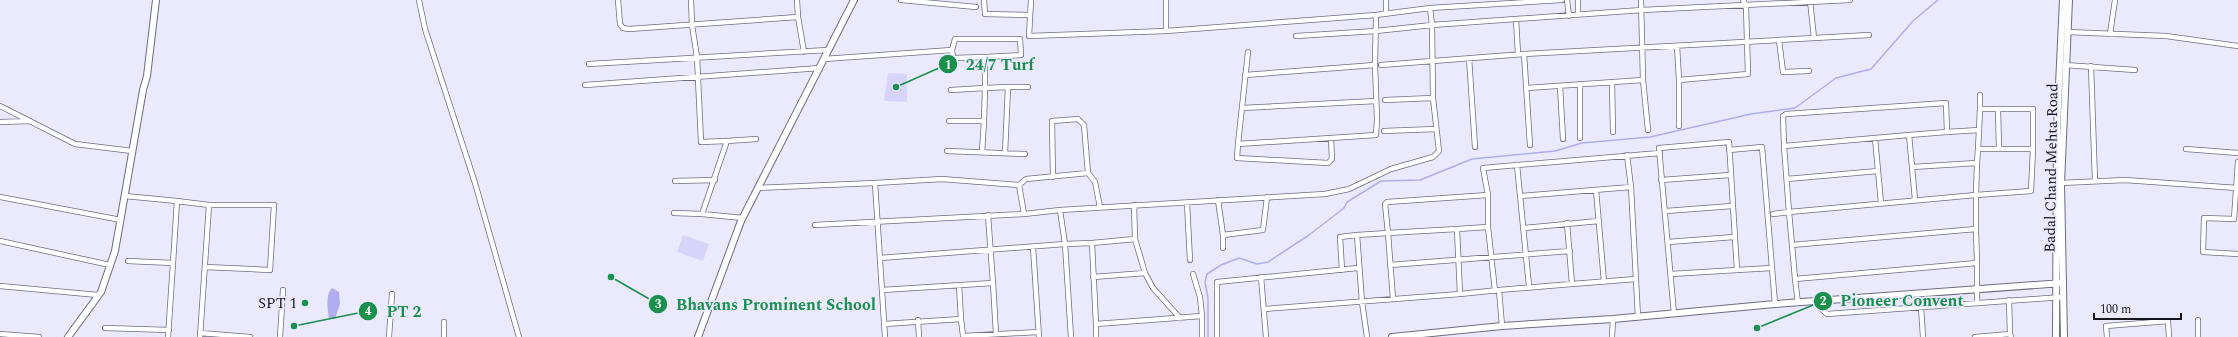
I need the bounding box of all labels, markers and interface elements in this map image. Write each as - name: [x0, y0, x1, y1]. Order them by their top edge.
- callout: 24/7 Turf: [938, 50, 1042, 78]
- text: 24/7 Turf: [966, 53, 1035, 77]
- text: 1: [945, 56, 951, 75]
- street label: Badal Chand Mehta Road: [2039, 83, 2064, 253]
- callout: Pioneer Convent: [1813, 287, 1972, 315]
- text: Pioneer Convent: [1840, 289, 1964, 313]
- callout: Bhavans Prominent School: [648, 290, 884, 318]
- place label: SPT 1: [258, 292, 297, 315]
- text: 2: [1820, 292, 1827, 311]
- text: Bhavans Prominent School: [676, 293, 876, 317]
- text: 3: [655, 295, 662, 314]
- scale bar: [2094, 295, 2181, 321]
- callout: PT 2: [358, 297, 429, 325]
- marker: SPT 1: [300, 298, 310, 308]
- text: PT 2: [386, 300, 422, 324]
- text: 100 m: [2100, 300, 2131, 319]
- text: 4: [365, 302, 372, 321]

